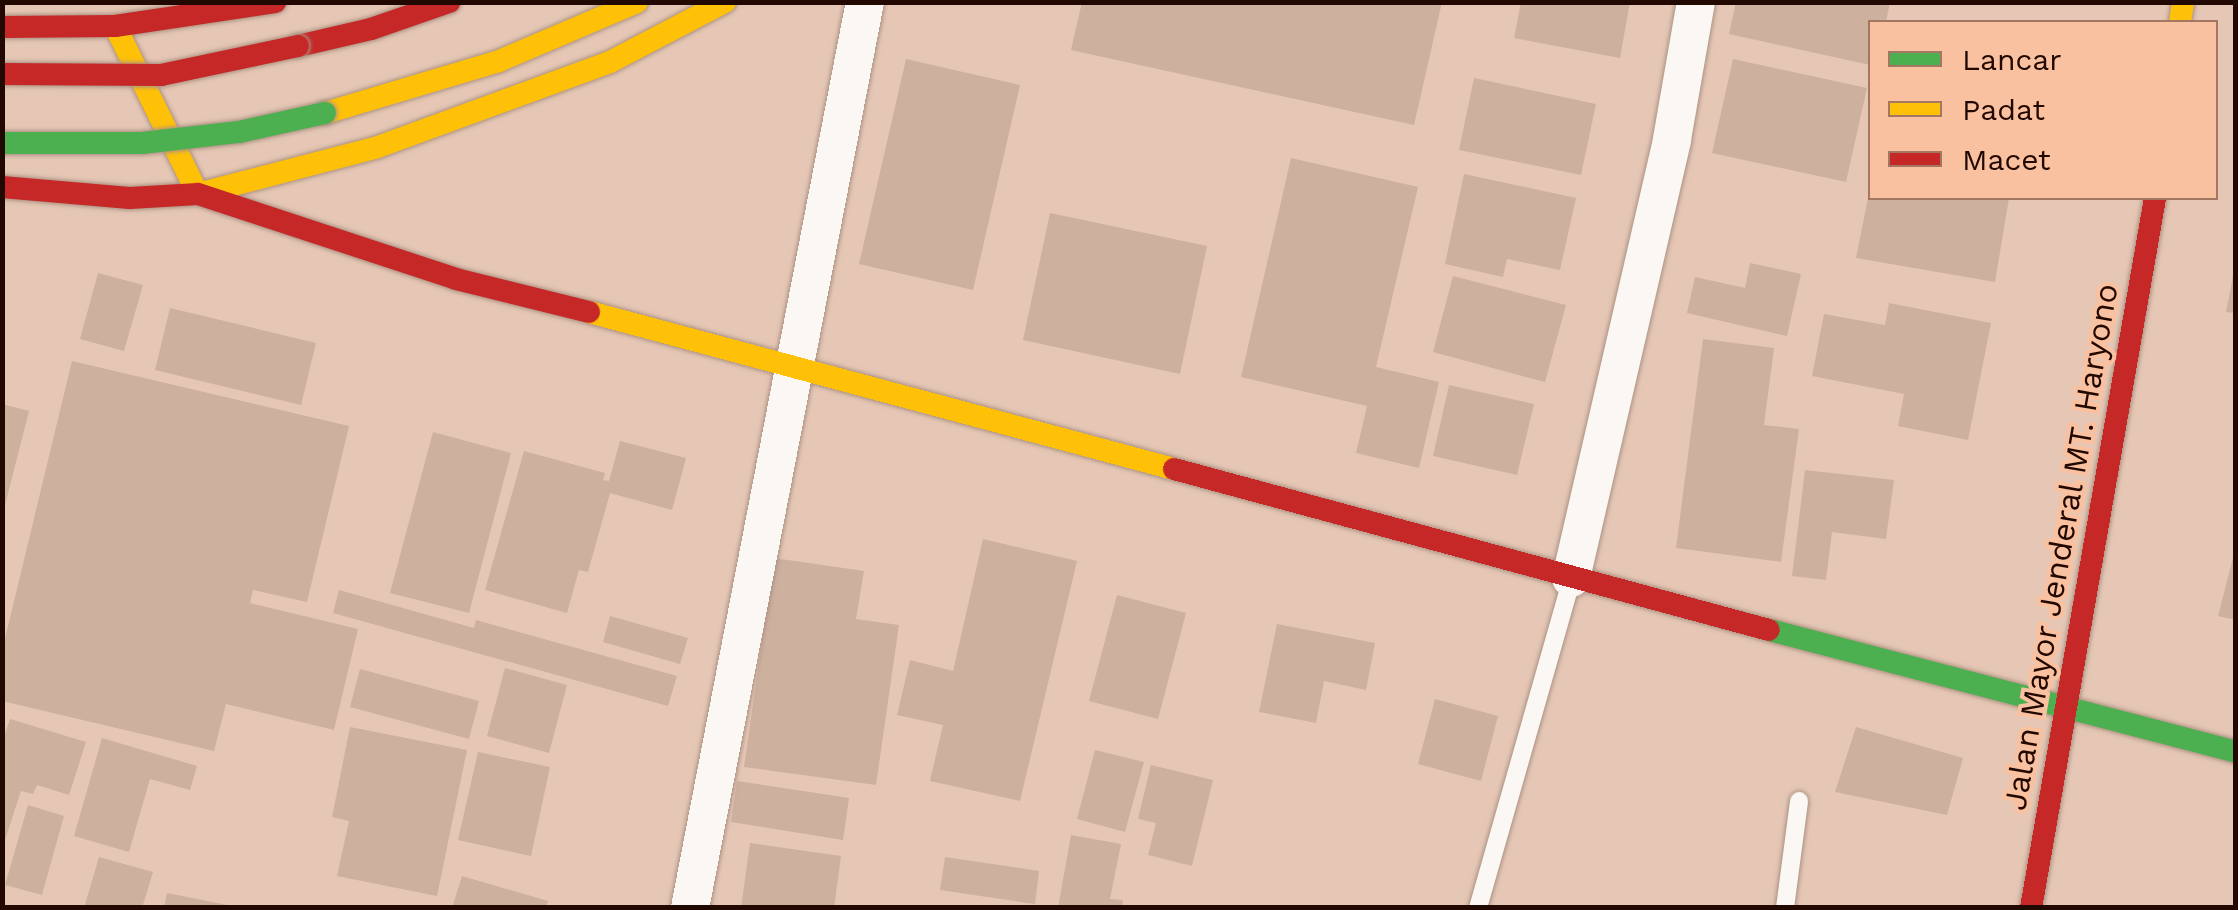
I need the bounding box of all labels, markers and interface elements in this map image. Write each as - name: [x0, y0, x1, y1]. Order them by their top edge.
- legend: [1868, 20, 2218, 200]
- text: Lancar: [1962, 42, 2062, 77]
- text: Padat: [1962, 92, 2045, 127]
- text: Macet: [1962, 142, 2051, 177]
- street label: Jalan Mayor Jenderal MT. Haryono: [1996, 279, 2126, 815]

